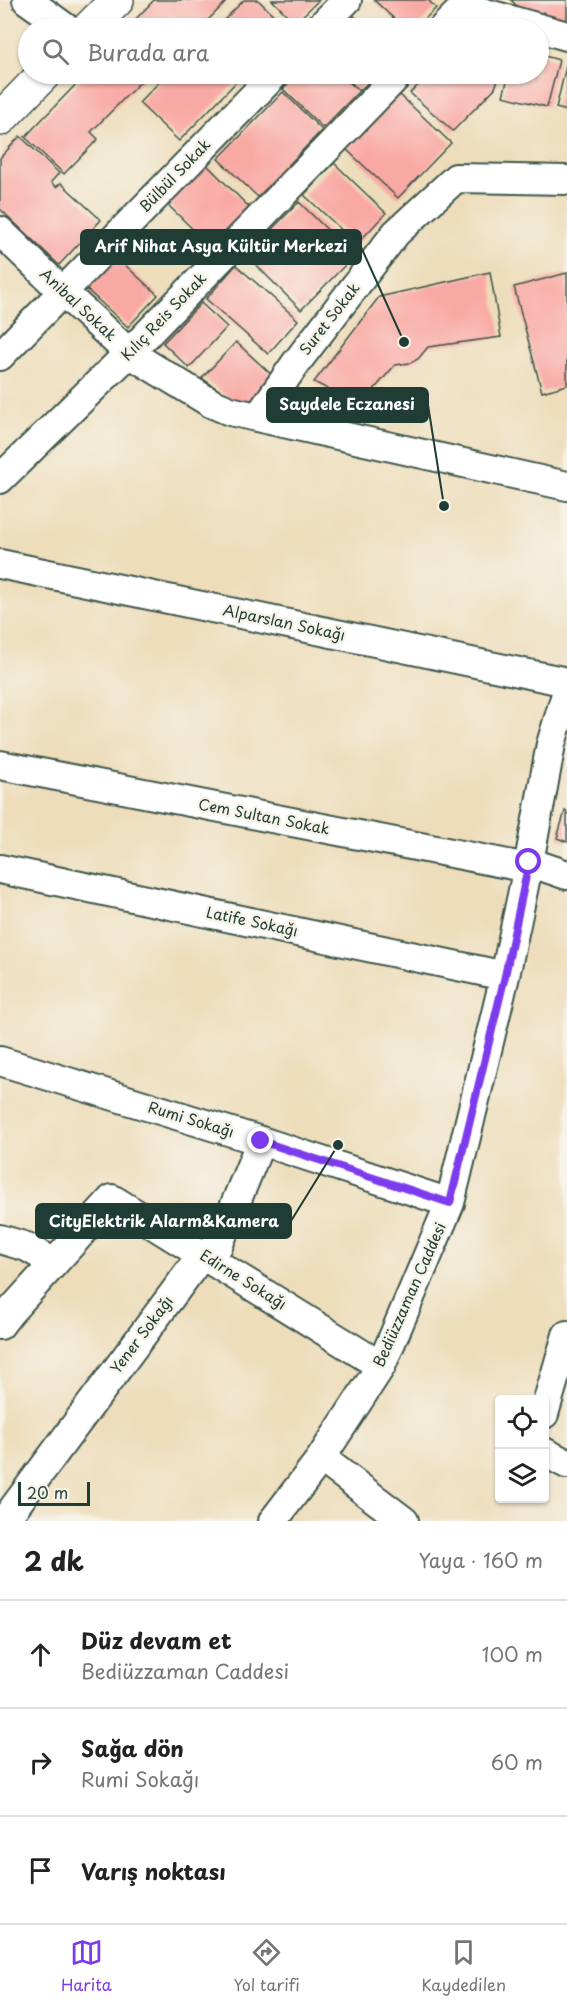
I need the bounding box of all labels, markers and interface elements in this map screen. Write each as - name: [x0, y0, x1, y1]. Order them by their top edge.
- search box: [18, 18, 549, 84]
- icon: search: [39, 35, 72, 68]
- text: Burada ara: [87, 35, 209, 68]
- street label: Bülbül Sokak: [133, 133, 215, 217]
- callout: Arif Nihat Asya Kültür Merkezi: [81, 230, 361, 264]
- text: Arif Nihat Asya Kültür Merkezi: [94, 233, 347, 257]
- street label: Anibal Sokak: [35, 262, 123, 346]
- street label: Kılıç Reis Sokak: [115, 266, 211, 365]
- street label: Suret Sokak: [293, 277, 365, 359]
- callout: Saydele Eczanesi: [267, 388, 428, 422]
- text: Saydele Eczanesi: [279, 391, 415, 415]
- street label: Alparslan Sokağı: [221, 597, 348, 646]
- street label: Cem Sultan Sokak: [197, 792, 332, 840]
- route start: [515, 848, 541, 874]
- street label: Latife Sokağı: [204, 900, 300, 941]
- street label: Rumi Sokağı: [146, 1095, 237, 1143]
- route end: [247, 1127, 273, 1153]
- callout: CityElektrik Alarm&Kamera: [36, 1204, 291, 1238]
- text: CityElektrik Alarm&Kamera: [49, 1208, 279, 1232]
- street label: Bediüzzaman Caddesi: [366, 1218, 451, 1370]
- street label: Edirne Sokağı: [196, 1243, 292, 1315]
- street label: Yener Sokağı: [104, 1290, 178, 1378]
- map controls: [495, 1395, 549, 1503]
- button: locate: [495, 1395, 549, 1449]
- button: layers: [495, 1449, 549, 1503]
- scale bar: [18, 1479, 90, 1506]
- text: 20 m: [27, 1480, 68, 1504]
- text: 2 dk: [24, 1541, 84, 1580]
- text: Yaya · 160 m: [418, 1545, 543, 1575]
- text: Düz devam et: [81, 1623, 232, 1656]
- icon: ahead: [24, 1638, 57, 1671]
- text: 100 m: [482, 1639, 543, 1669]
- text: Bediüzzaman Caddesi: [81, 1656, 289, 1686]
- text: Sağa dön: [81, 1731, 184, 1764]
- icon: right: [24, 1746, 57, 1779]
- text: 60 m: [491, 1747, 543, 1777]
- text: Rumi Sokağı: [81, 1764, 199, 1794]
- icon: arrive: [24, 1854, 57, 1887]
- text: Varış noktası: [81, 1854, 226, 1887]
- tab: Harita: [61, 1936, 112, 1996]
- tab: Yol tarifi: [233, 1936, 300, 1996]
- tab: Kaydedilen: [422, 1936, 506, 1996]

